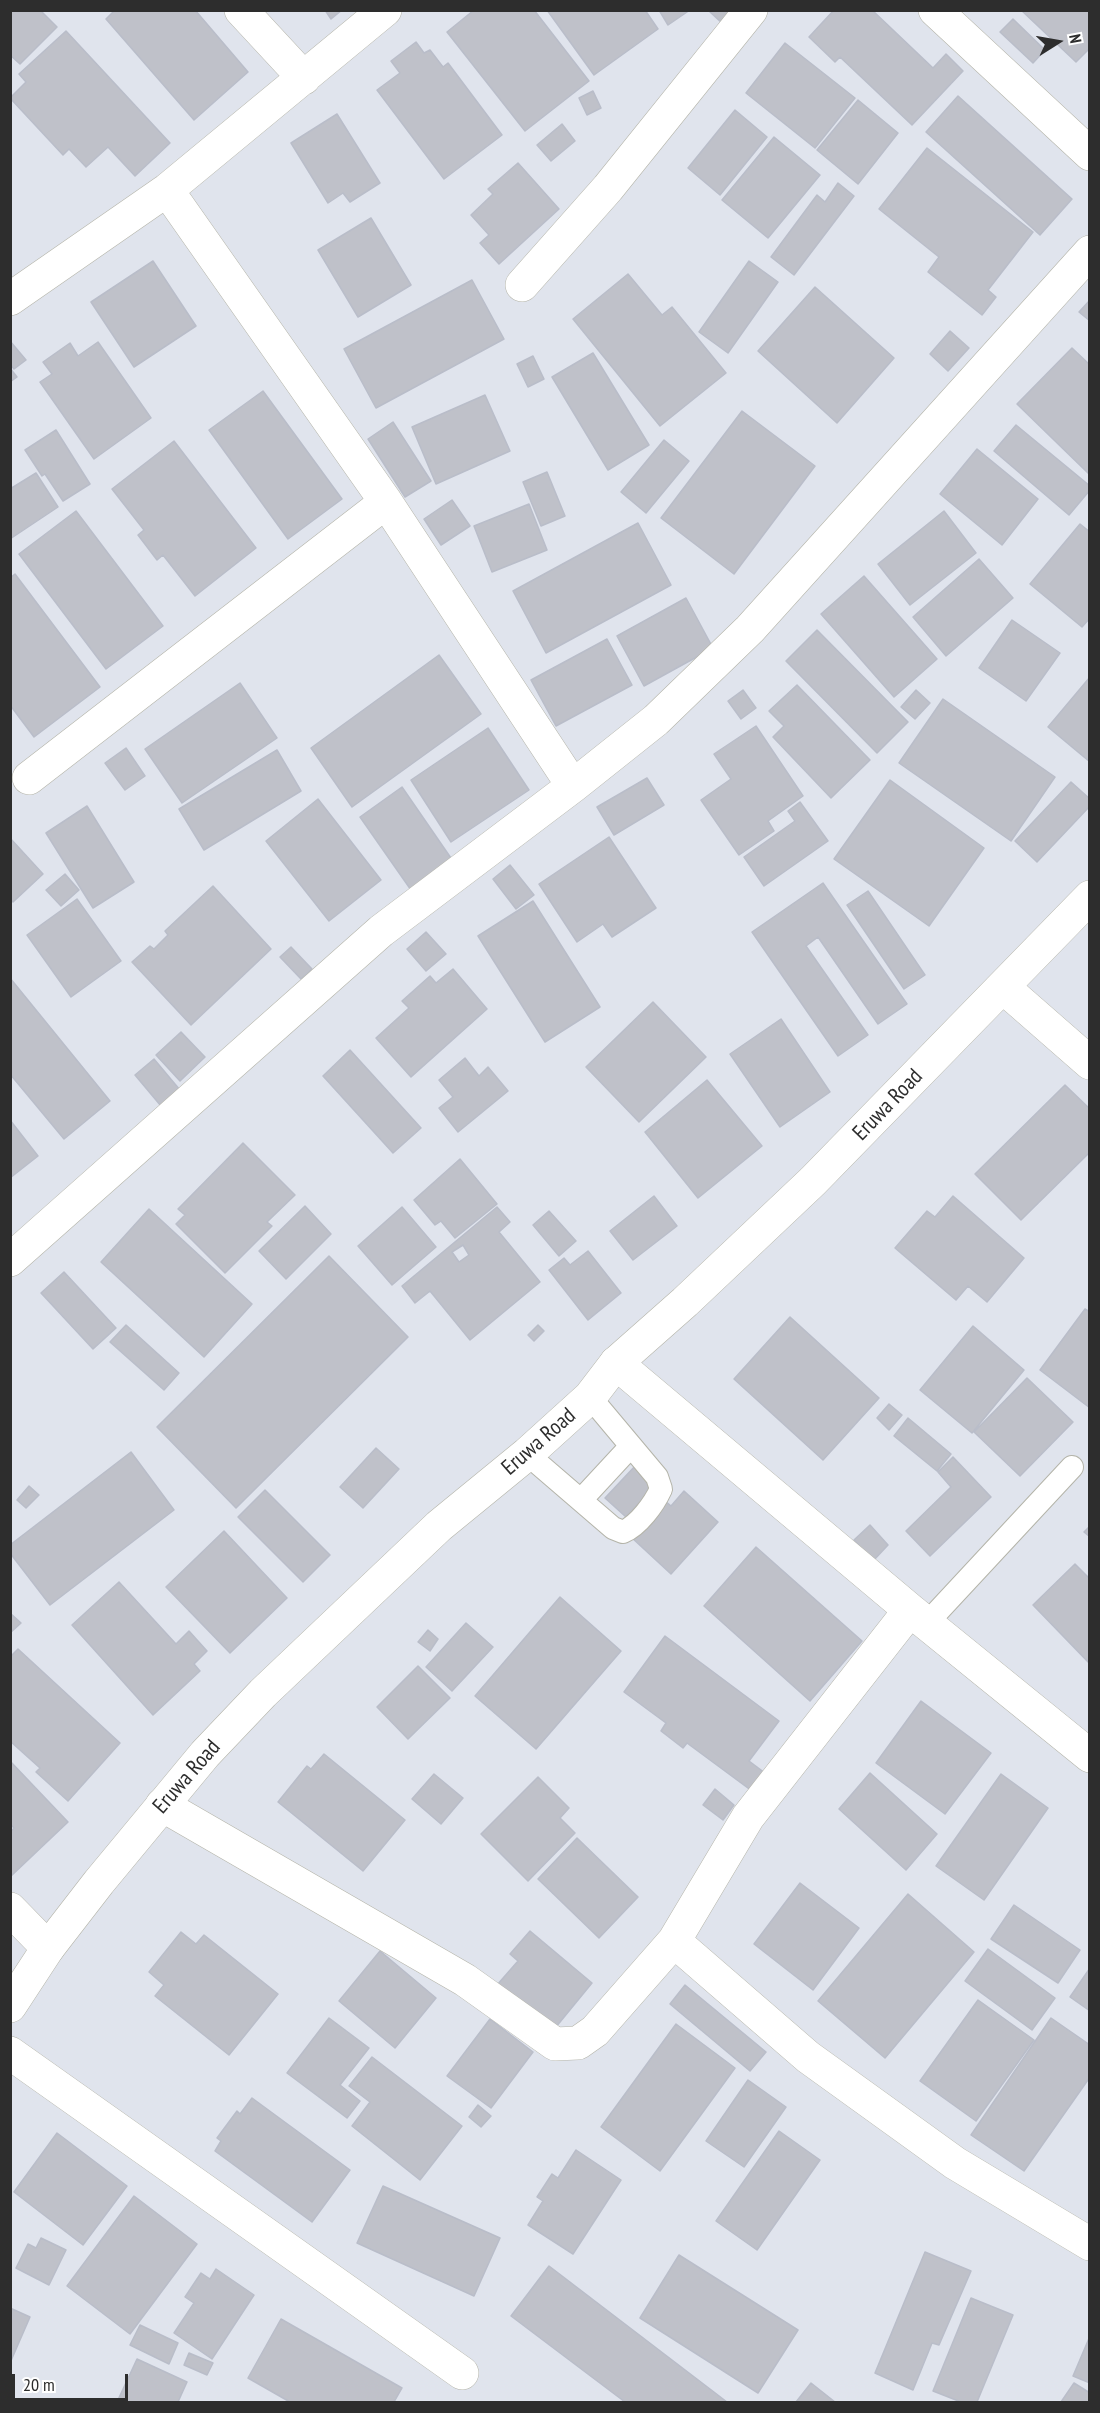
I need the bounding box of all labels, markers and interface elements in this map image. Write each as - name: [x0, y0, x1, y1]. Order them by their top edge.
- north arrow: [1028, 12, 1088, 72]
- text: N: [1065, 32, 1086, 45]
- street label: Eruwa Road: [848, 1064, 928, 1146]
- street label: Eruwa Road: [497, 1403, 581, 1481]
- street label: Eruwa Road: [148, 1735, 226, 1819]
- scale bar: [15, 2362, 130, 2400]
- text: 20 m: [23, 2373, 55, 2396]

